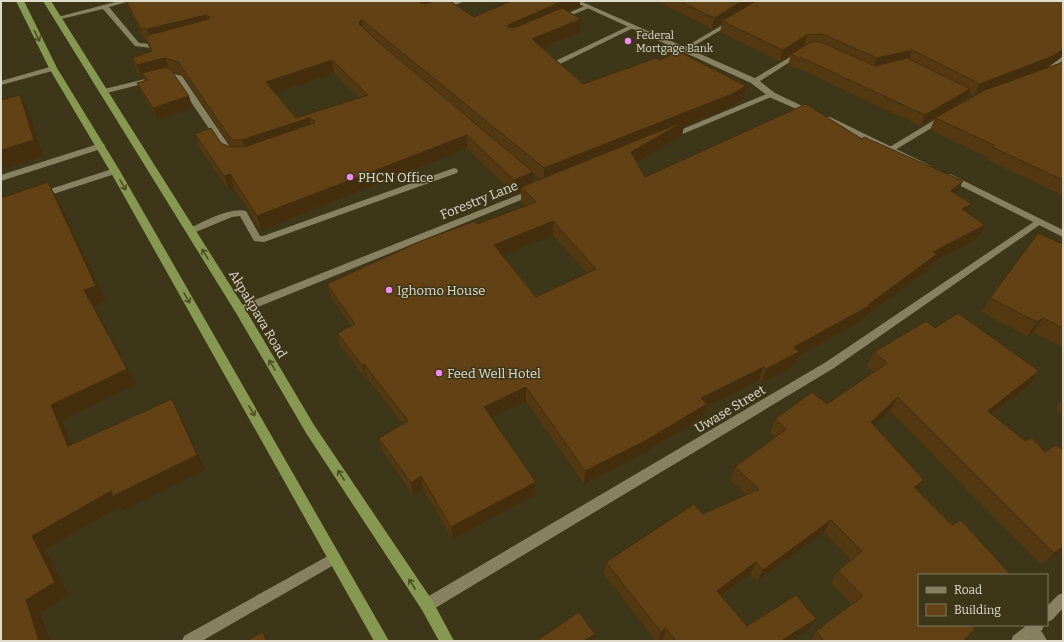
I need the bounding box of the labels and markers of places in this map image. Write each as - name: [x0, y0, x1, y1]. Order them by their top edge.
- place label: Federal Mortgage Bank: [636, 29, 714, 55]
- marker: Federal Mortgage Bank: [623, 36, 633, 46]
- place label: PHCN Office: [358, 170, 433, 185]
- marker: PHCN Office: [345, 172, 355, 182]
- place label: Ighomo House: [397, 283, 485, 298]
- marker: Ighomo House: [384, 285, 394, 295]
- place label: Feed Well Hotel: [447, 366, 541, 381]
- marker: Feed Well Hotel: [434, 368, 444, 378]

